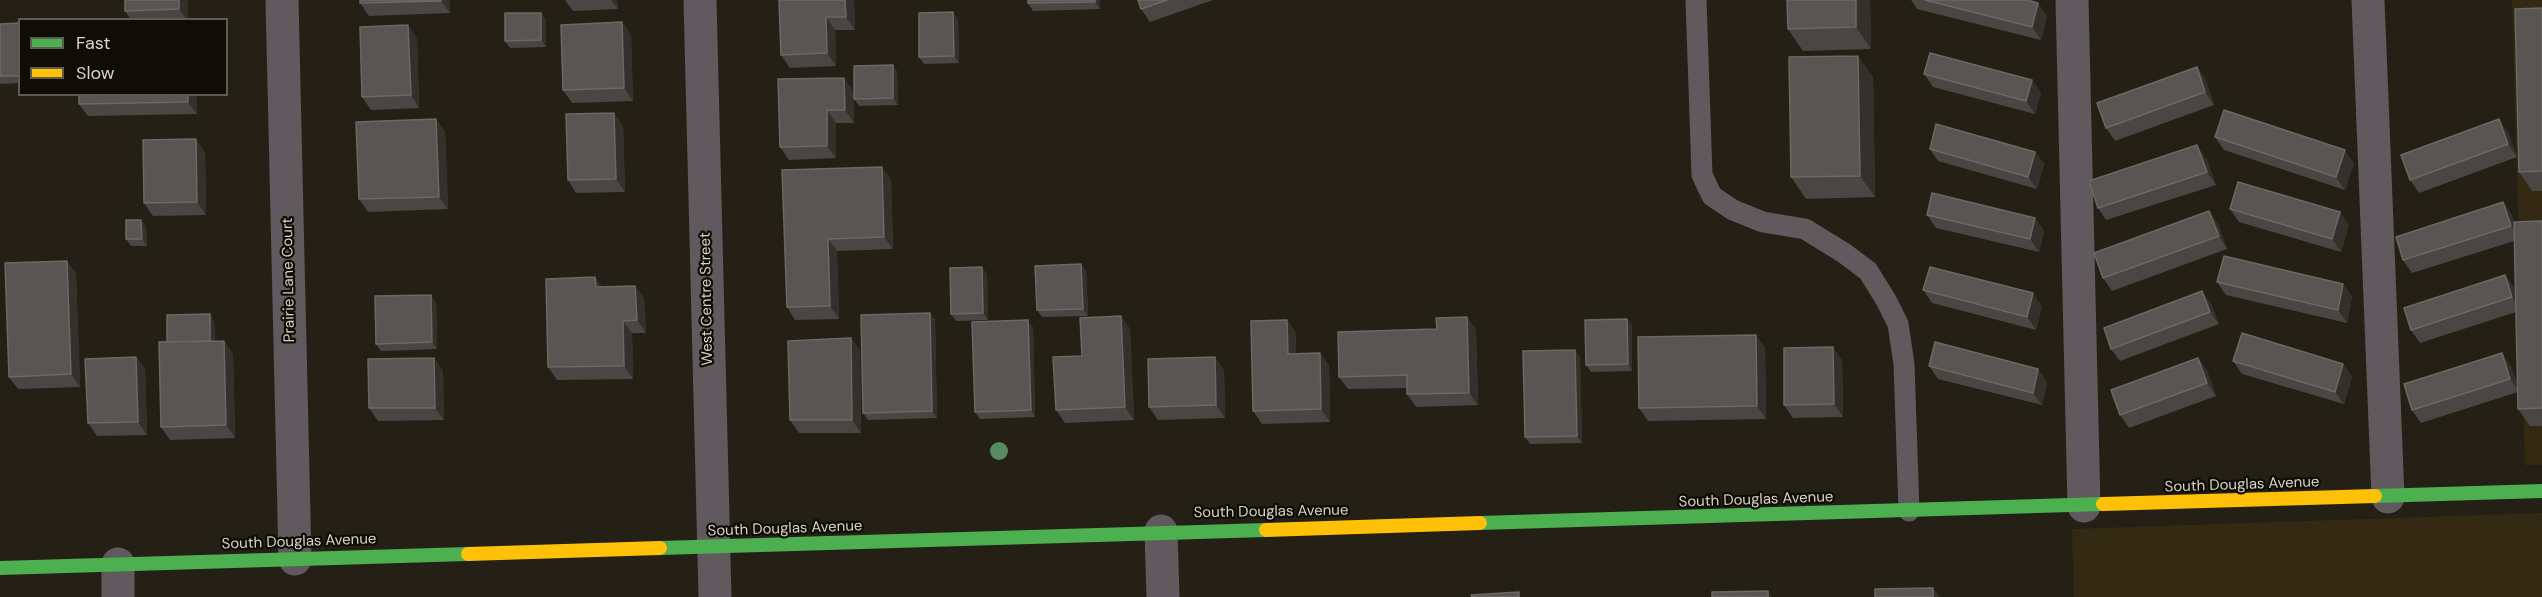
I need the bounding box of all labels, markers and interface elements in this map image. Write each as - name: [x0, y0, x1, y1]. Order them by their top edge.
- legend: [18, 18, 228, 96]
- text: Fast: [76, 31, 111, 55]
- text: Slow: [76, 61, 115, 85]
- street label: Prairie Lane Court: [279, 218, 299, 342]
- street label: West Centre Street: [697, 232, 717, 366]
- street label: South Douglas Avenue: [2164, 473, 2320, 497]
- street label: South Douglas Avenue: [1678, 488, 1834, 512]
- street label: South Douglas Avenue: [1193, 502, 1349, 522]
- street label: South Douglas Avenue: [707, 517, 863, 541]
- street label: South Douglas Avenue: [221, 530, 377, 554]

